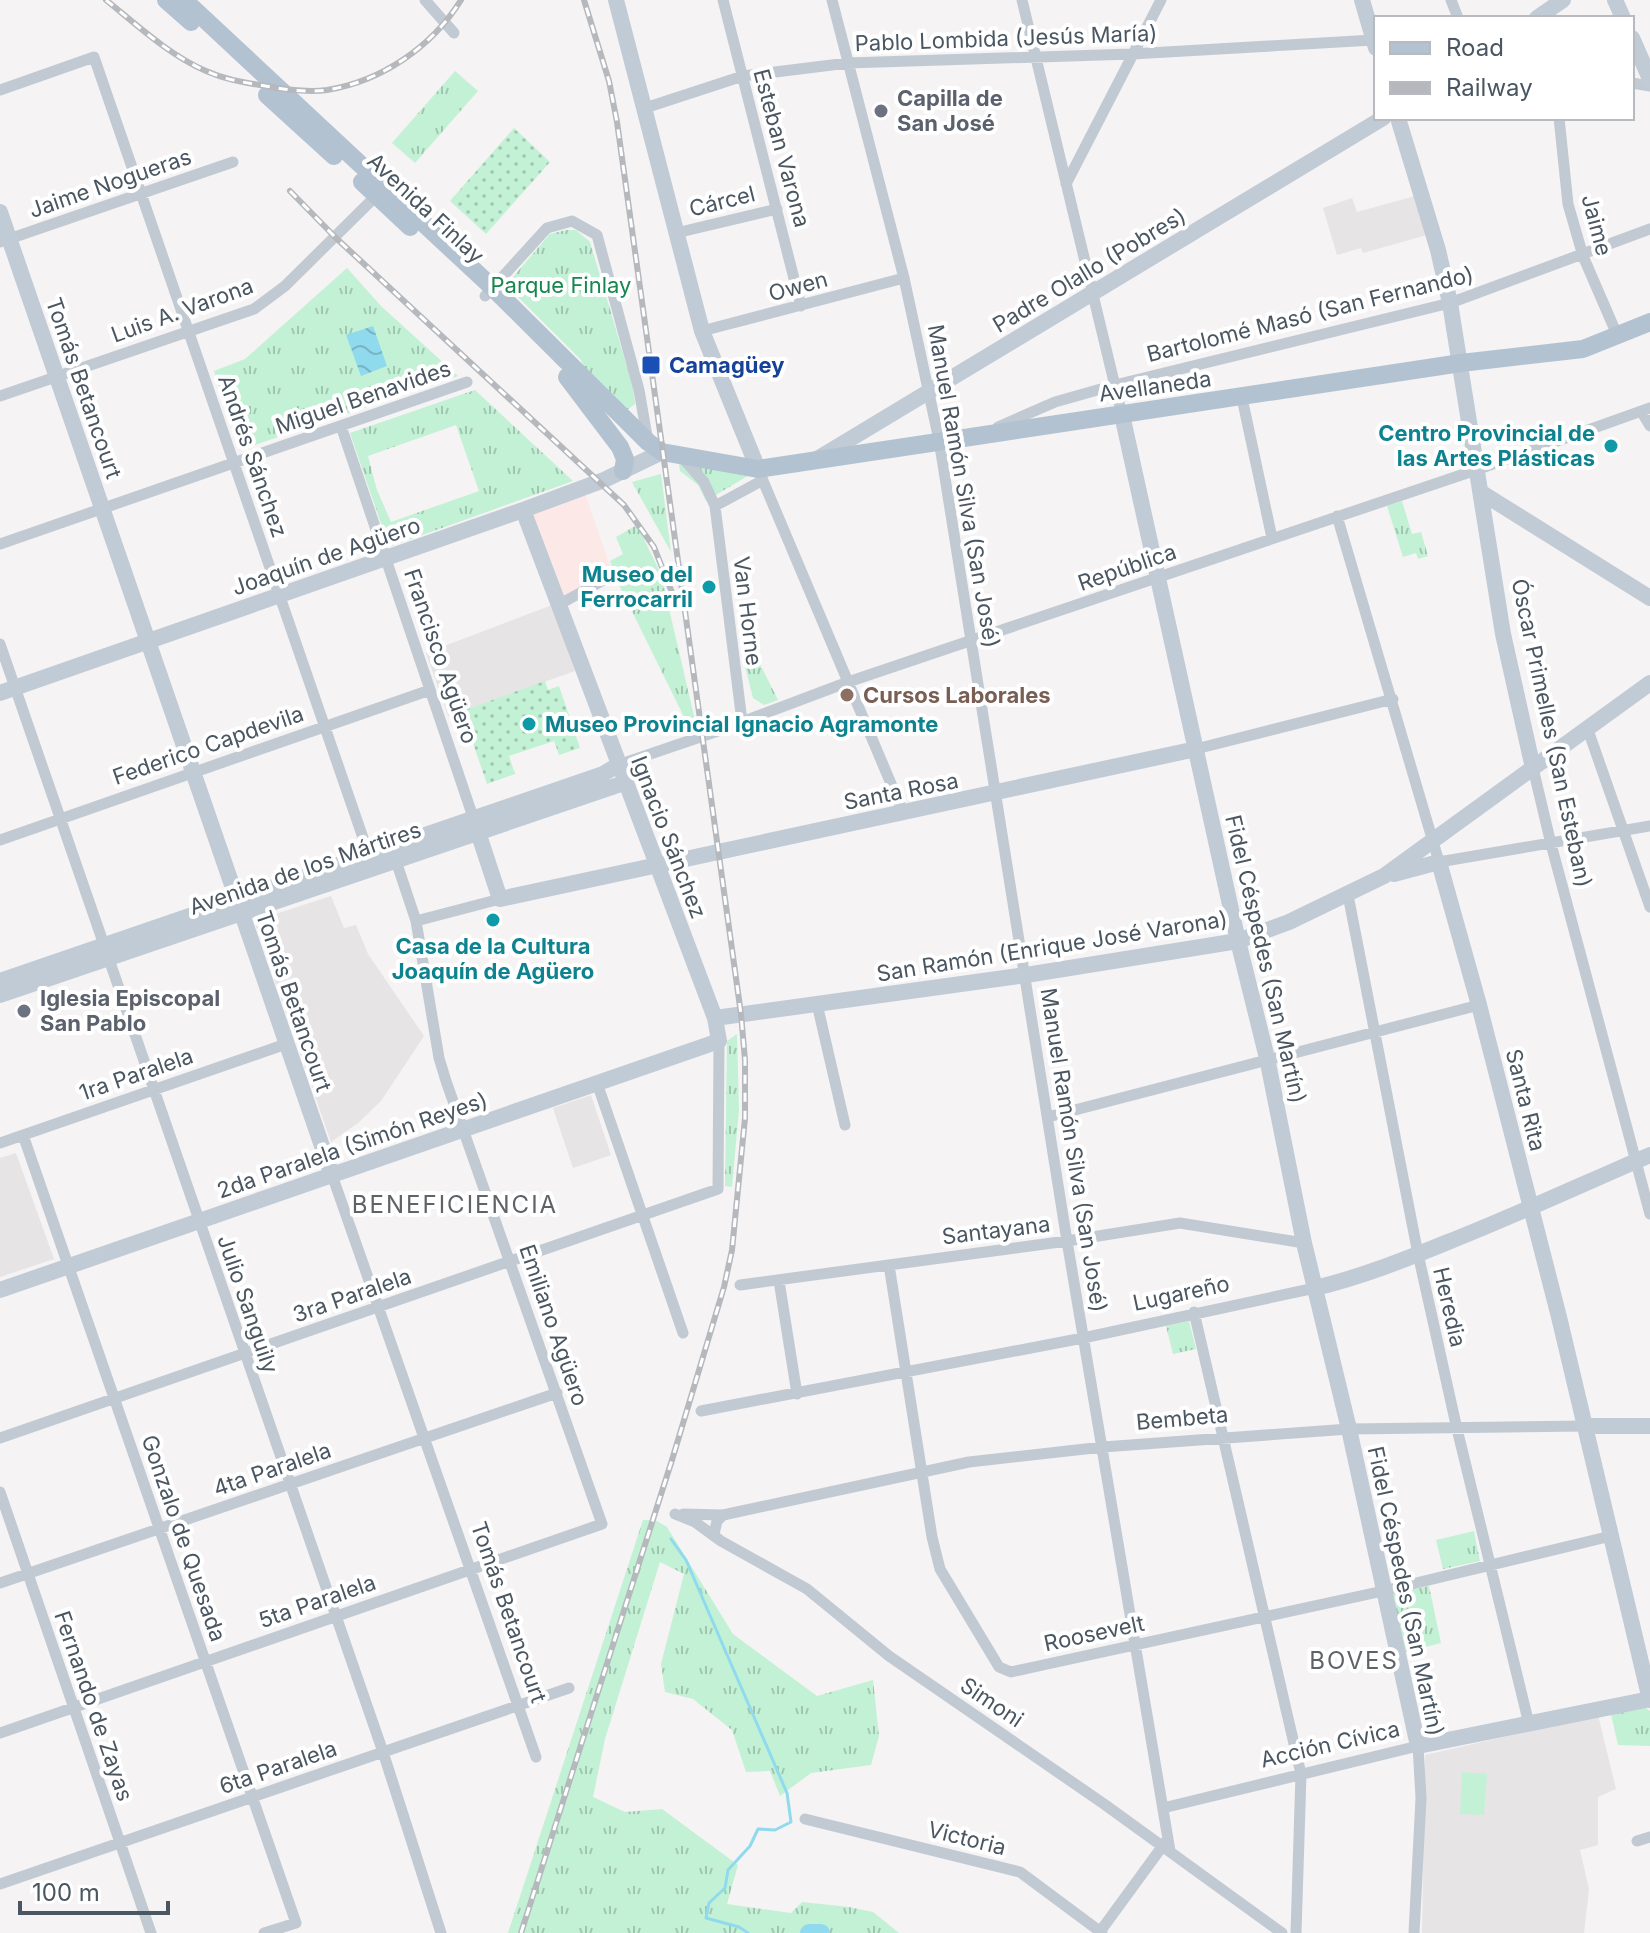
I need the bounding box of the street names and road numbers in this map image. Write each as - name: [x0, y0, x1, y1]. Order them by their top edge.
- street label: Pablo Lombida (Jesús María): [854, 20, 1158, 56]
- street label: Esteban Varona: [748, 66, 816, 230]
- street label: Jaime Nogueras: [25, 143, 195, 223]
- street label: Avenida Finlay: [362, 147, 490, 269]
- street label: Cárcel: [686, 180, 758, 222]
- street label: Jaime: [1576, 192, 1618, 258]
- street label: Padre Olallo (Pobres): [988, 202, 1190, 338]
- street label: Bartolomé Masó (San Fernando): [1144, 261, 1476, 367]
- street label: Owen: [766, 266, 830, 306]
- street label: Luis A. Varona: [107, 272, 257, 348]
- street label: Tomás Betancourt: [41, 294, 127, 482]
- street label: Manuel Ramón Silva (San José): [923, 322, 1005, 650]
- street label: Miguel Benavides: [272, 355, 454, 439]
- street label: Avellaneda: [1097, 365, 1213, 407]
- street label: Andrés Sánchez: [213, 371, 293, 541]
- street label: Joaquín de Agüero: [228, 512, 424, 600]
- street label: República: [1074, 538, 1180, 596]
- street label: Van Horne: [728, 555, 768, 667]
- street label: Francisco Agüero: [399, 565, 483, 747]
- street label: Óscar Primelles (San Esteban): [1507, 576, 1597, 890]
- street label: Federico Capdevila: [109, 700, 307, 790]
- street label: Ignacio Sánchez: [626, 752, 712, 922]
- street label: Santa Rosa: [841, 767, 961, 815]
- street label: Fidel Céspedes (San Martín): [1220, 812, 1312, 1106]
- street label: Avenida de los Mártires: [186, 816, 424, 920]
- street label: San Ramón (Enrique José Varona): [875, 905, 1229, 987]
- street label: Tomás Betancourt: [251, 907, 337, 1095]
- street label: Manuel Ramón Silva (San José): [1036, 986, 1112, 1314]
- street label: 1ra Paralela: [76, 1042, 196, 1106]
- street label: Santa Rita: [1501, 1046, 1551, 1154]
- street label: 2da Paralela (Simón Reyes): [213, 1086, 491, 1204]
- street label: Santayana: [940, 1210, 1052, 1250]
- street label: Julio Sanguily: [212, 1231, 284, 1377]
- street label: Emiliano Agüero: [514, 1241, 594, 1409]
- street label: 3ra Paralela: [289, 1263, 415, 1327]
- street label: Heredia: [1428, 1265, 1472, 1349]
- street label: Lugareño: [1130, 1270, 1232, 1316]
- street label: Bembeta: [1135, 1401, 1229, 1435]
- street label: Gonzalo de Quesada: [136, 1431, 232, 1645]
- street label: 4ta Paralela: [210, 1437, 334, 1501]
- street label: Fidel Céspedes (San Martín): [1363, 1444, 1449, 1738]
- street label: Tomás Betancourt: [466, 1518, 552, 1706]
- street label: 5ta Paralela: [255, 1569, 379, 1633]
- street label: Fernando de Zayas: [49, 1608, 139, 1804]
- street label: Roosevelt: [1041, 1610, 1147, 1656]
- street label: Simoni: [956, 1672, 1028, 1732]
- street label: Acción Cívica: [1258, 1715, 1402, 1773]
- street label: 6ta Paralela: [216, 1735, 340, 1799]
- street label: Victoria: [925, 1816, 1009, 1860]

